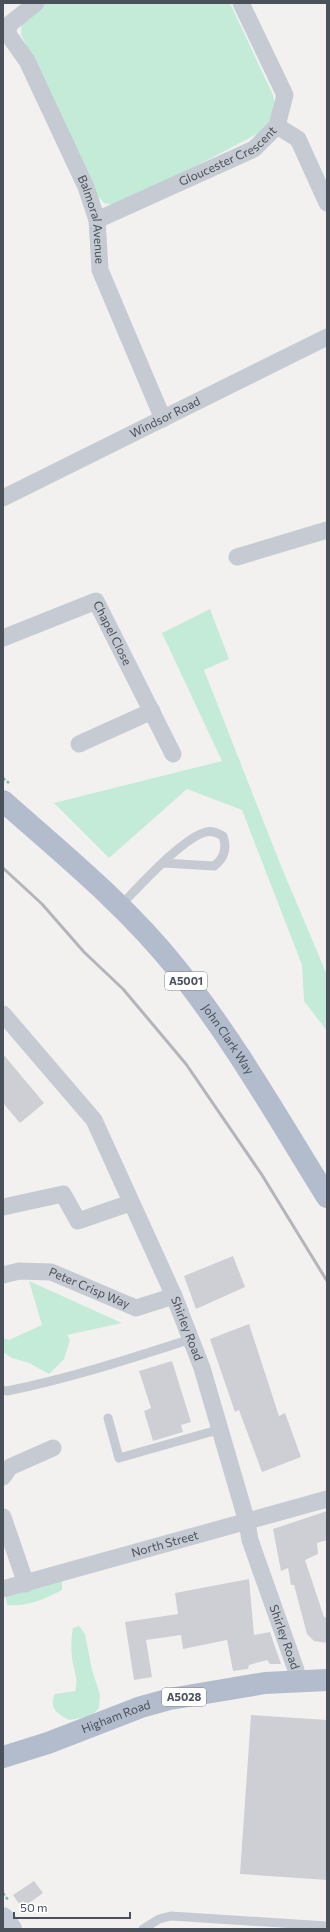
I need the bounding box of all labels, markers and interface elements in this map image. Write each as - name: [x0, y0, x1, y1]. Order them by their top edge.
- street label: Gloucester Crescent: [176, 123, 279, 188]
- street label: Balmoral Avenue: [75, 172, 108, 264]
- street label: Windsor Road: [127, 393, 202, 440]
- street label: Chapel Close: [91, 598, 135, 667]
- road number: A5001: [165, 972, 207, 990]
- street label: John Clark Way: [199, 1001, 257, 1077]
- street label: Peter Crisp Way: [47, 1264, 132, 1311]
- street label: Shirley Road: [169, 1294, 206, 1362]
- street label: North Street: [129, 1527, 200, 1559]
- street label: Shirley Road: [267, 1603, 303, 1671]
- road number: A5028: [162, 1688, 206, 1706]
- street label: Higham Road: [79, 1697, 152, 1735]
- scale bar: [14, 1894, 130, 1920]
- text: 50 m: [20, 1900, 48, 1914]

